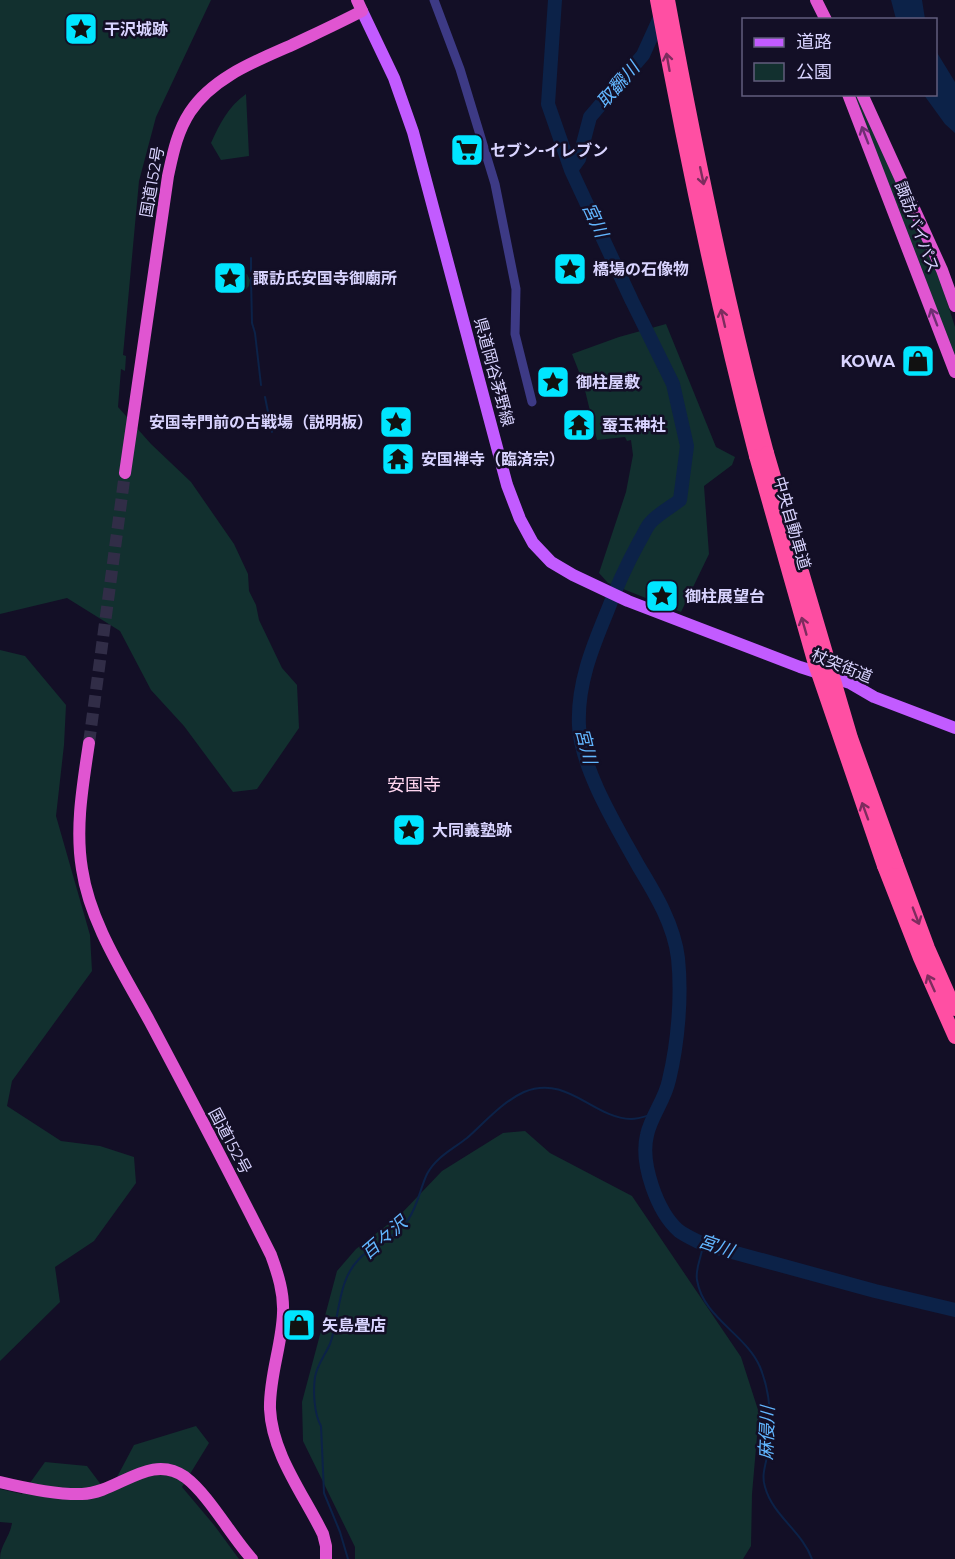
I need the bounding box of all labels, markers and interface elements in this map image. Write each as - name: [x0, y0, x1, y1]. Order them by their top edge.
- place icon: 干沢城跡: [63, 11, 99, 47]
- legend: [742, 18, 937, 96]
- place label: 干沢城跡: [104, 20, 168, 39]
- text: 道路: [796, 31, 832, 53]
- one-way arrow: [662, 53, 673, 73]
- water label: 取飜川: [592, 56, 645, 113]
- text: 公園: [796, 61, 832, 83]
- one-way arrow: [858, 126, 869, 145]
- supermarket icon: セブン-イレブン: [449, 132, 485, 168]
- place label: セブン-イレブン: [490, 141, 608, 160]
- street label: 国道152号: [136, 145, 168, 219]
- one-way arrow: [697, 166, 709, 185]
- street label: 諏訪バイパス: [891, 179, 943, 275]
- water label: 宮川: [577, 199, 613, 243]
- place icon: 橋場の石像物: [552, 251, 588, 287]
- place icon: 諏訪氏安国寺御廟所: [212, 260, 248, 296]
- place label: 橋場の石像物: [593, 260, 689, 279]
- place label: 諏訪氏安国寺御廟所: [253, 269, 397, 288]
- one-way arrow: [928, 308, 939, 327]
- one-way arrow: [716, 309, 728, 328]
- street label: 県道岡谷茅野線: [470, 315, 518, 429]
- shop icon: KOWA: [900, 343, 936, 379]
- place label: KOWA: [840, 352, 896, 371]
- place icon: 御柱屋敷: [535, 364, 571, 400]
- place label: 御柱屋敷: [576, 373, 640, 392]
- place icon: 安国寺門前の古戦場（説明板）: [378, 404, 414, 440]
- temple icon: 蚕玉神社: [561, 407, 597, 443]
- place label: 安国寺門前の古戦場（説明板）: [149, 413, 373, 432]
- place label: 蚕玉神社: [602, 416, 666, 435]
- temple icon: 安国禅寺（臨済宗）: [380, 441, 416, 477]
- place label: 安国禅寺（臨済宗）: [421, 450, 565, 469]
- street label: 中央自動車道: [770, 474, 814, 572]
- place icon: 御柱展望台: [644, 578, 680, 614]
- place label: 御柱展望台: [685, 587, 765, 606]
- one-way arrow: [798, 617, 809, 636]
- street label: 杖突街道: [809, 645, 875, 687]
- water label: 宮川: [571, 726, 602, 768]
- district label: 安国寺: [387, 774, 441, 796]
- one-way arrow: [858, 802, 869, 821]
- place icon: 大同義塾跡: [391, 812, 427, 848]
- place label: 大同義塾跡: [432, 821, 512, 840]
- one-way arrow: [911, 907, 922, 925]
- one-way arrow: [925, 975, 937, 993]
- street label: 国道152号: [205, 1105, 255, 1177]
- water label: 百々沢: [356, 1211, 413, 1264]
- water label: 宮川: [695, 1230, 738, 1263]
- shop icon: 矢島畳店: [281, 1307, 317, 1343]
- place label: 矢島畳店: [322, 1316, 386, 1335]
- water label: 麻侵川: [755, 1404, 779, 1460]

